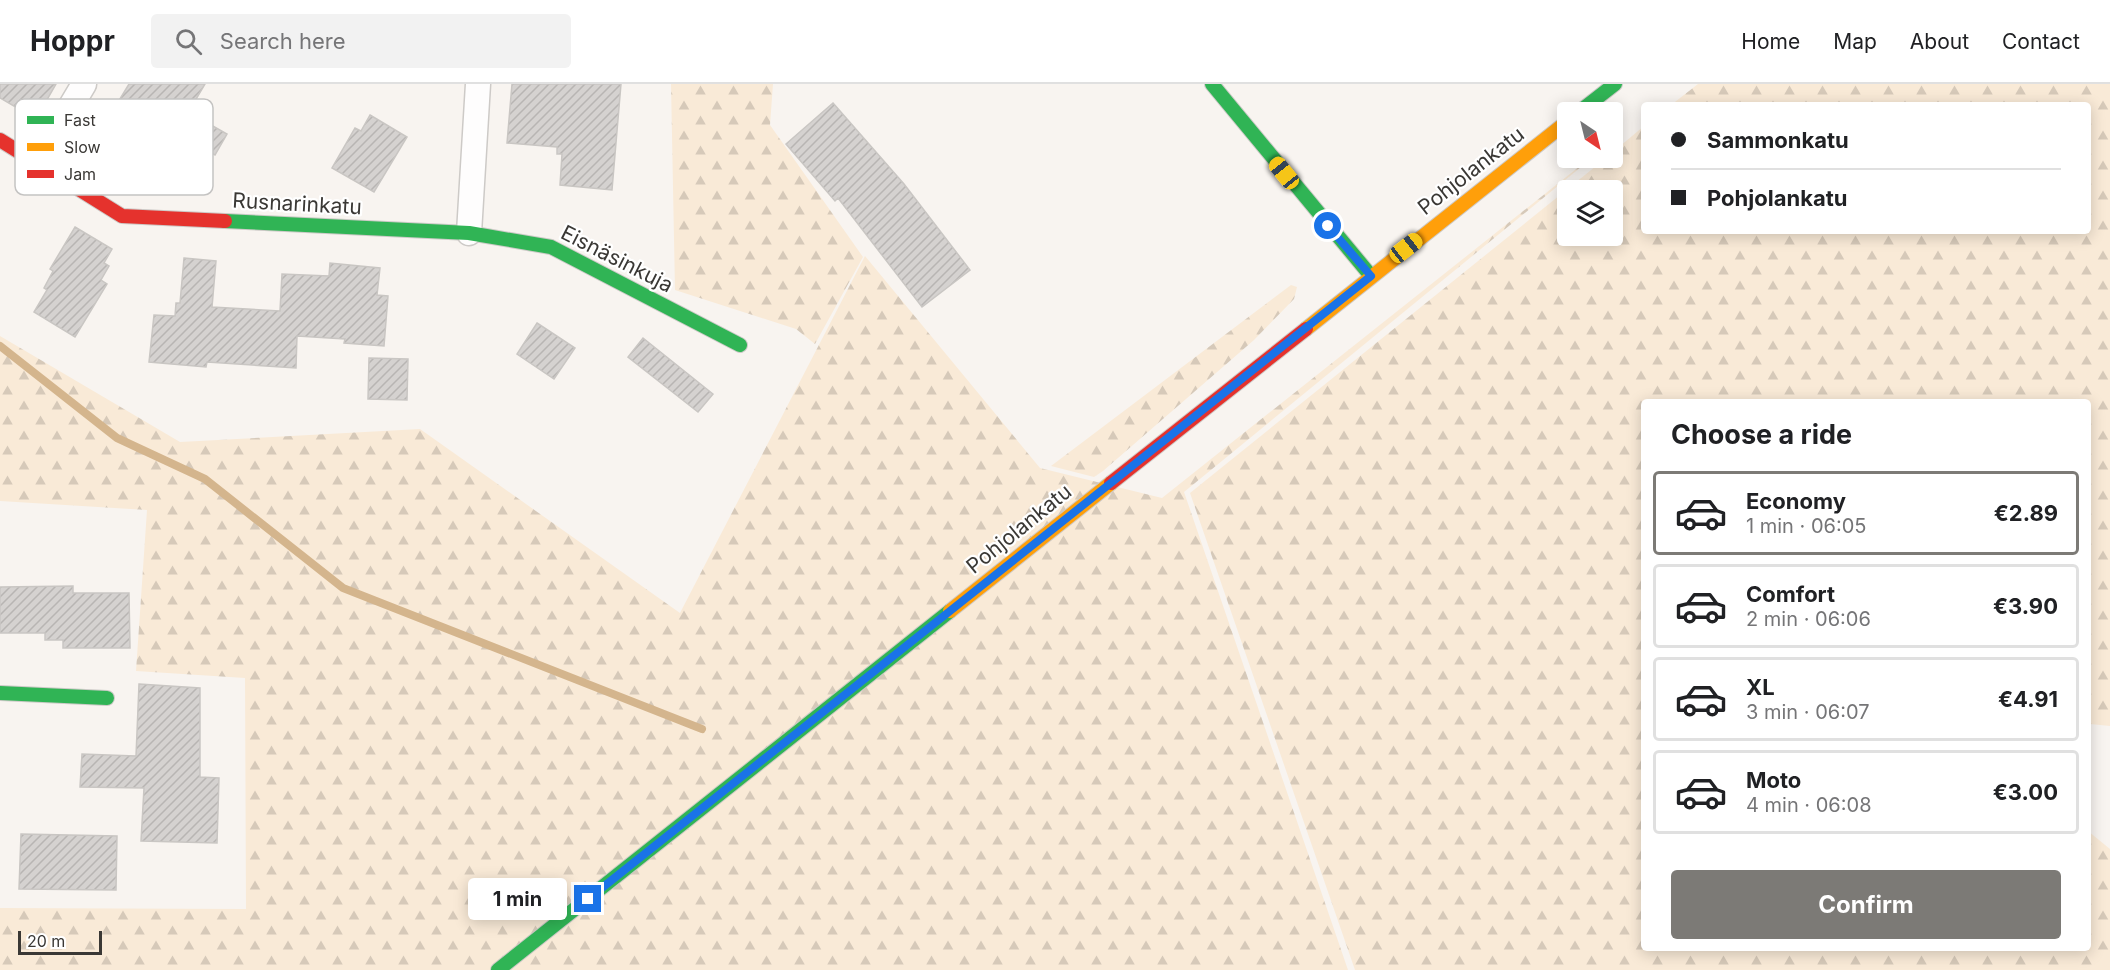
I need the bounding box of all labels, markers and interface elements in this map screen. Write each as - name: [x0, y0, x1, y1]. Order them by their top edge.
- search box: [151, 14, 571, 68]
- text: Hoppr: [30, 24, 115, 58]
- icon: search: [172, 25, 205, 58]
- text: Search here: [220, 28, 346, 54]
- text: Home: [1741, 29, 1800, 54]
- text: Map: [1833, 29, 1877, 54]
- text: About: [1910, 29, 1969, 54]
- text: Contact: [2002, 29, 2080, 54]
- legend: [15, 99, 213, 195]
- north arrow: [1557, 102, 1623, 168]
- map controls: [1557, 102, 1623, 246]
- text: Fast: [64, 110, 96, 130]
- street label: Pohjolankatu: [1413, 121, 1529, 220]
- text: Sammonkatu: [1707, 127, 1849, 153]
- text: Slow: [64, 137, 101, 157]
- car: [1266, 153, 1302, 193]
- text: Jam: [64, 164, 96, 184]
- button: layers: [1557, 180, 1623, 246]
- text: Pohjolankatu: [1707, 185, 1847, 211]
- street label: Rusnarinkatu: [232, 188, 362, 219]
- route start: [1314, 212, 1341, 239]
- street label: Eisnäsinkuja: [557, 220, 677, 297]
- car: [1386, 230, 1426, 266]
- text: Choose a ride: [1671, 418, 1852, 451]
- street label: Pohjolankatu: [961, 479, 1076, 579]
- icon: car: [1674, 486, 1728, 540]
- text: Economy: [1746, 488, 1846, 514]
- text: €2.89: [1994, 500, 2058, 526]
- text: 1 min · 06:05: [1746, 514, 1867, 538]
- icon: car: [1674, 579, 1728, 633]
- text: Comfort: [1746, 581, 1835, 607]
- text: €3.90: [1993, 593, 2058, 619]
- text: 2 min · 06:06: [1746, 607, 1871, 631]
- icon: car: [1674, 672, 1728, 726]
- text: XL: [1746, 674, 1775, 700]
- text: €4.91: [1998, 686, 2058, 712]
- text: 3 min · 06:07: [1746, 700, 1870, 724]
- icon: car: [1674, 765, 1728, 819]
- text: Moto: [1746, 767, 1801, 793]
- text: €3.00: [1993, 779, 2058, 805]
- text: 4 min · 06:08: [1746, 793, 1872, 817]
- button: Confirm: [1671, 870, 2061, 939]
- callout: 1 min: [468, 878, 567, 920]
- route end: [574, 885, 601, 912]
- text: 1 min: [493, 887, 542, 911]
- scale bar: [18, 928, 102, 956]
- text: 20 m: [27, 931, 65, 951]

